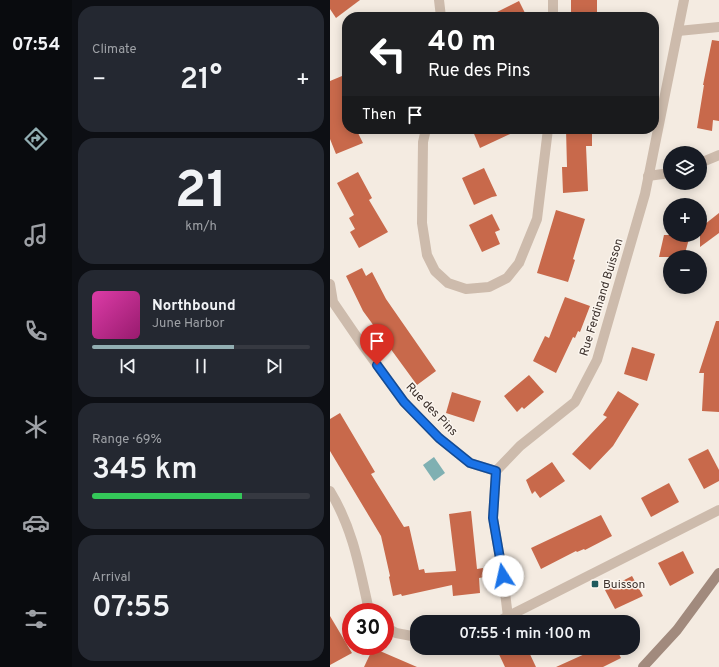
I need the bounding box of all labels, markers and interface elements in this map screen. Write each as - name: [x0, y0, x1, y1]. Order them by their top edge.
- text: 40 m: [428, 25, 496, 61]
- icon: left: [362, 28, 414, 80]
- text: 07:54: [12, 34, 60, 57]
- text: Climate: [92, 42, 137, 58]
- text: Rue des Pins: [428, 60, 530, 83]
- text: 21°: [180, 62, 222, 99]
- text: −: [92, 67, 106, 94]
- text: +: [296, 67, 310, 94]
- icon: arrive: [404, 104, 426, 126]
- text: Then: [362, 106, 396, 125]
- icon: directions: [22, 125, 50, 153]
- map controls: [663, 146, 707, 294]
- button: layers: [663, 146, 707, 190]
- text: 21: [175, 160, 227, 226]
- button: +: [663, 198, 707, 242]
- text: km/h: [185, 219, 217, 235]
- icon: music: [22, 221, 50, 249]
- street label: Rue Ferdinand Buisson: [576, 236, 627, 358]
- button: −: [663, 250, 707, 294]
- text: Northbound: [152, 297, 236, 316]
- text: June Harbor: [152, 316, 225, 332]
- icon: phone: [22, 317, 50, 345]
- pin: [360, 324, 394, 365]
- icon: arrive: [366, 330, 388, 352]
- icon: previous: [117, 355, 139, 377]
- icon: pause: [190, 355, 212, 377]
- icon: next: [263, 355, 285, 377]
- street label: Rue des Pins: [402, 380, 461, 440]
- icon: climate: [22, 413, 50, 441]
- text: Range · 69%: [92, 432, 162, 448]
- text: 345 km: [92, 452, 197, 489]
- icon: car: [22, 509, 50, 537]
- position arrow: [482, 555, 524, 597]
- text: Arrival: [92, 570, 131, 586]
- place label: Buisson: [603, 577, 645, 593]
- marker: Buisson: [590, 579, 600, 589]
- text: 07:55: [92, 590, 170, 627]
- speed limit sign: 30: [342, 603, 394, 655]
- icon: filters: [22, 605, 50, 633]
- text: 07:55 · 1 min · 100 m: [459, 625, 591, 644]

